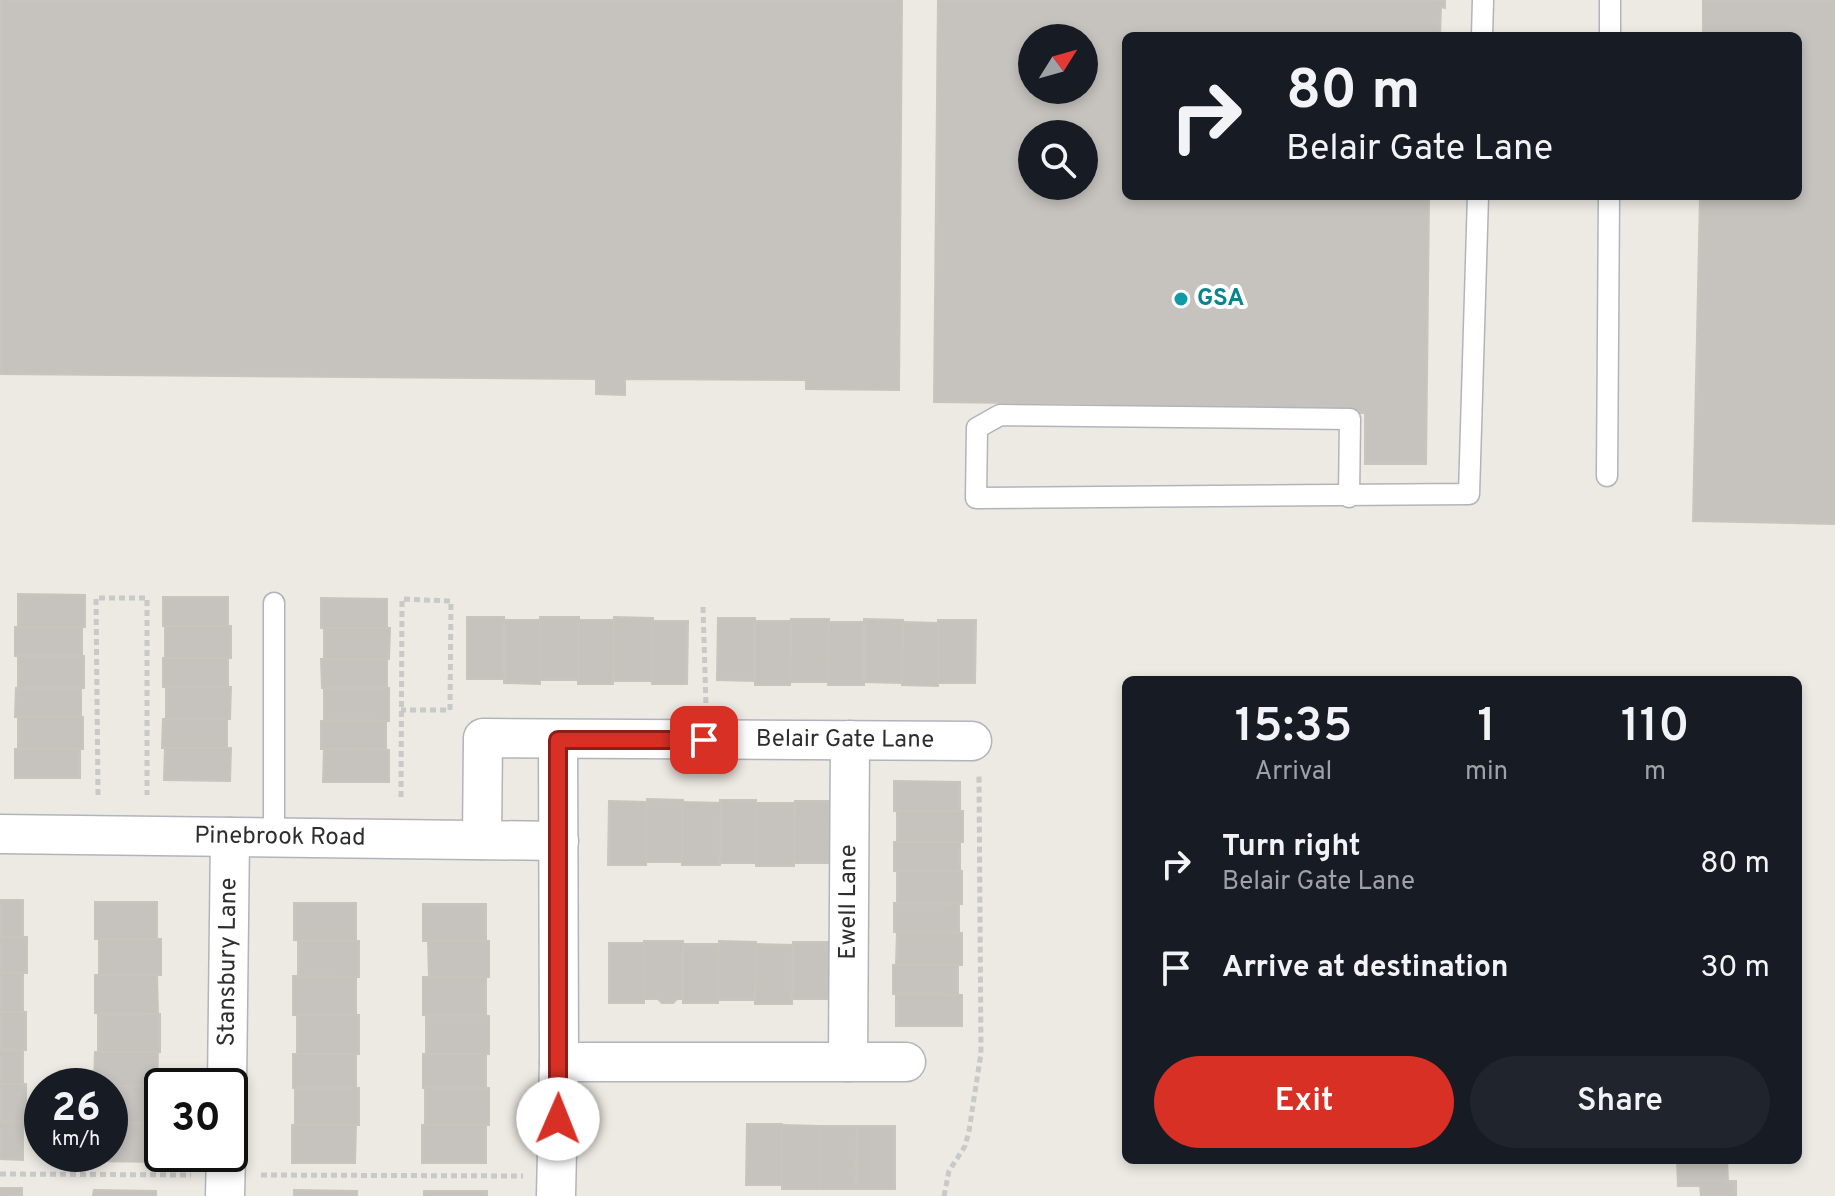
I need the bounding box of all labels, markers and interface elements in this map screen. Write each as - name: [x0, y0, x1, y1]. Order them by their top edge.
- north arrow: [1018, 24, 1098, 104]
- map controls: [1018, 24, 1098, 200]
- text: 80 m: [1286, 58, 1420, 128]
- icon: right: [1154, 64, 1258, 168]
- button: search: [1018, 120, 1098, 200]
- text: Belair Gate Lane: [1286, 127, 1553, 173]
- place label: GSA: [1197, 284, 1244, 314]
- marker: GSA: [1172, 290, 1190, 308]
- text: 15:35: [1234, 698, 1352, 758]
- text: 1: [1477, 698, 1496, 758]
- text: 110: [1621, 698, 1690, 758]
- pin: [670, 706, 738, 774]
- icon: arrive: [682, 718, 726, 762]
- street label: Belair Gate Lane: [756, 725, 934, 756]
- text: Arrival: [1255, 756, 1332, 789]
- text: min: [1465, 756, 1508, 789]
- text: m: [1644, 756, 1666, 789]
- street label: Pinebrook Road: [194, 821, 366, 854]
- text: Turn right: [1222, 829, 1360, 866]
- icon: right: [1154, 842, 1198, 886]
- street label: Ewell Lane: [834, 844, 864, 960]
- text: 80 m: [1700, 846, 1770, 883]
- text: Belair Gate Lane: [1222, 866, 1415, 899]
- street label: Stansbury Lane: [212, 877, 245, 1047]
- icon: arrive: [1154, 946, 1198, 990]
- text: Arrive at destination: [1222, 950, 1508, 987]
- text: 30 m: [1701, 950, 1770, 987]
- button: Exit: [1154, 1056, 1454, 1148]
- button: Share: [1470, 1056, 1770, 1148]
- speed limit sign: 30: [144, 1068, 248, 1172]
- position arrow: [516, 1077, 600, 1161]
- text: 26: [51, 1085, 101, 1135]
- text: km/h: [52, 1127, 100, 1153]

